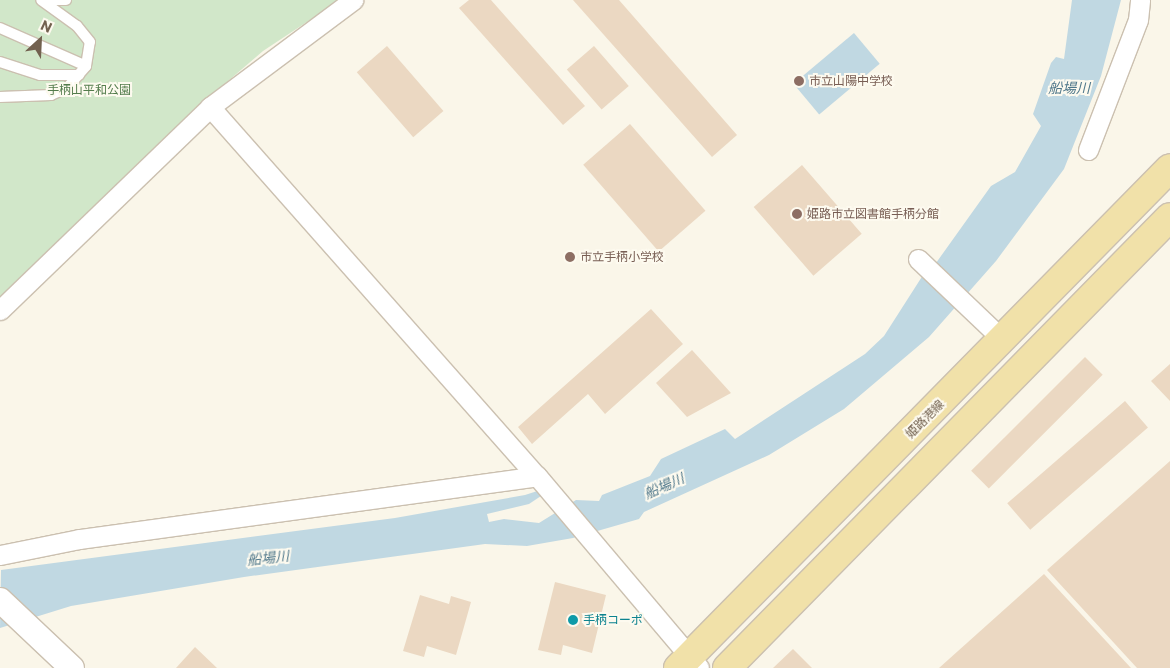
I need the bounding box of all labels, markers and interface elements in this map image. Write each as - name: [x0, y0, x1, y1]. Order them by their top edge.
- north arrow: [15, 15, 65, 65]
- text: N: [38, 16, 55, 36]
- place label: 市立山陽中学校: [809, 74, 893, 88]
- marker: 市立山陽中学校: [793, 75, 805, 87]
- water label: 船場川: [1048, 80, 1090, 96]
- park label: 手柄山平和公園: [47, 83, 131, 97]
- place label: 姫路市立図書館手柄分館: [807, 207, 939, 221]
- marker: 姫路市立図書館手柄分館: [791, 208, 803, 220]
- place label: 市立手柄小学校: [580, 250, 664, 264]
- marker: 市立手柄小学校: [564, 251, 576, 263]
- street label: 姫路港線: [903, 397, 947, 441]
- water label: 船場川: [641, 470, 687, 502]
- water label: 船場川: [246, 547, 290, 569]
- place label: 手柄コーポ: [583, 613, 643, 627]
- marker: 手柄コーポ: [567, 614, 579, 626]

